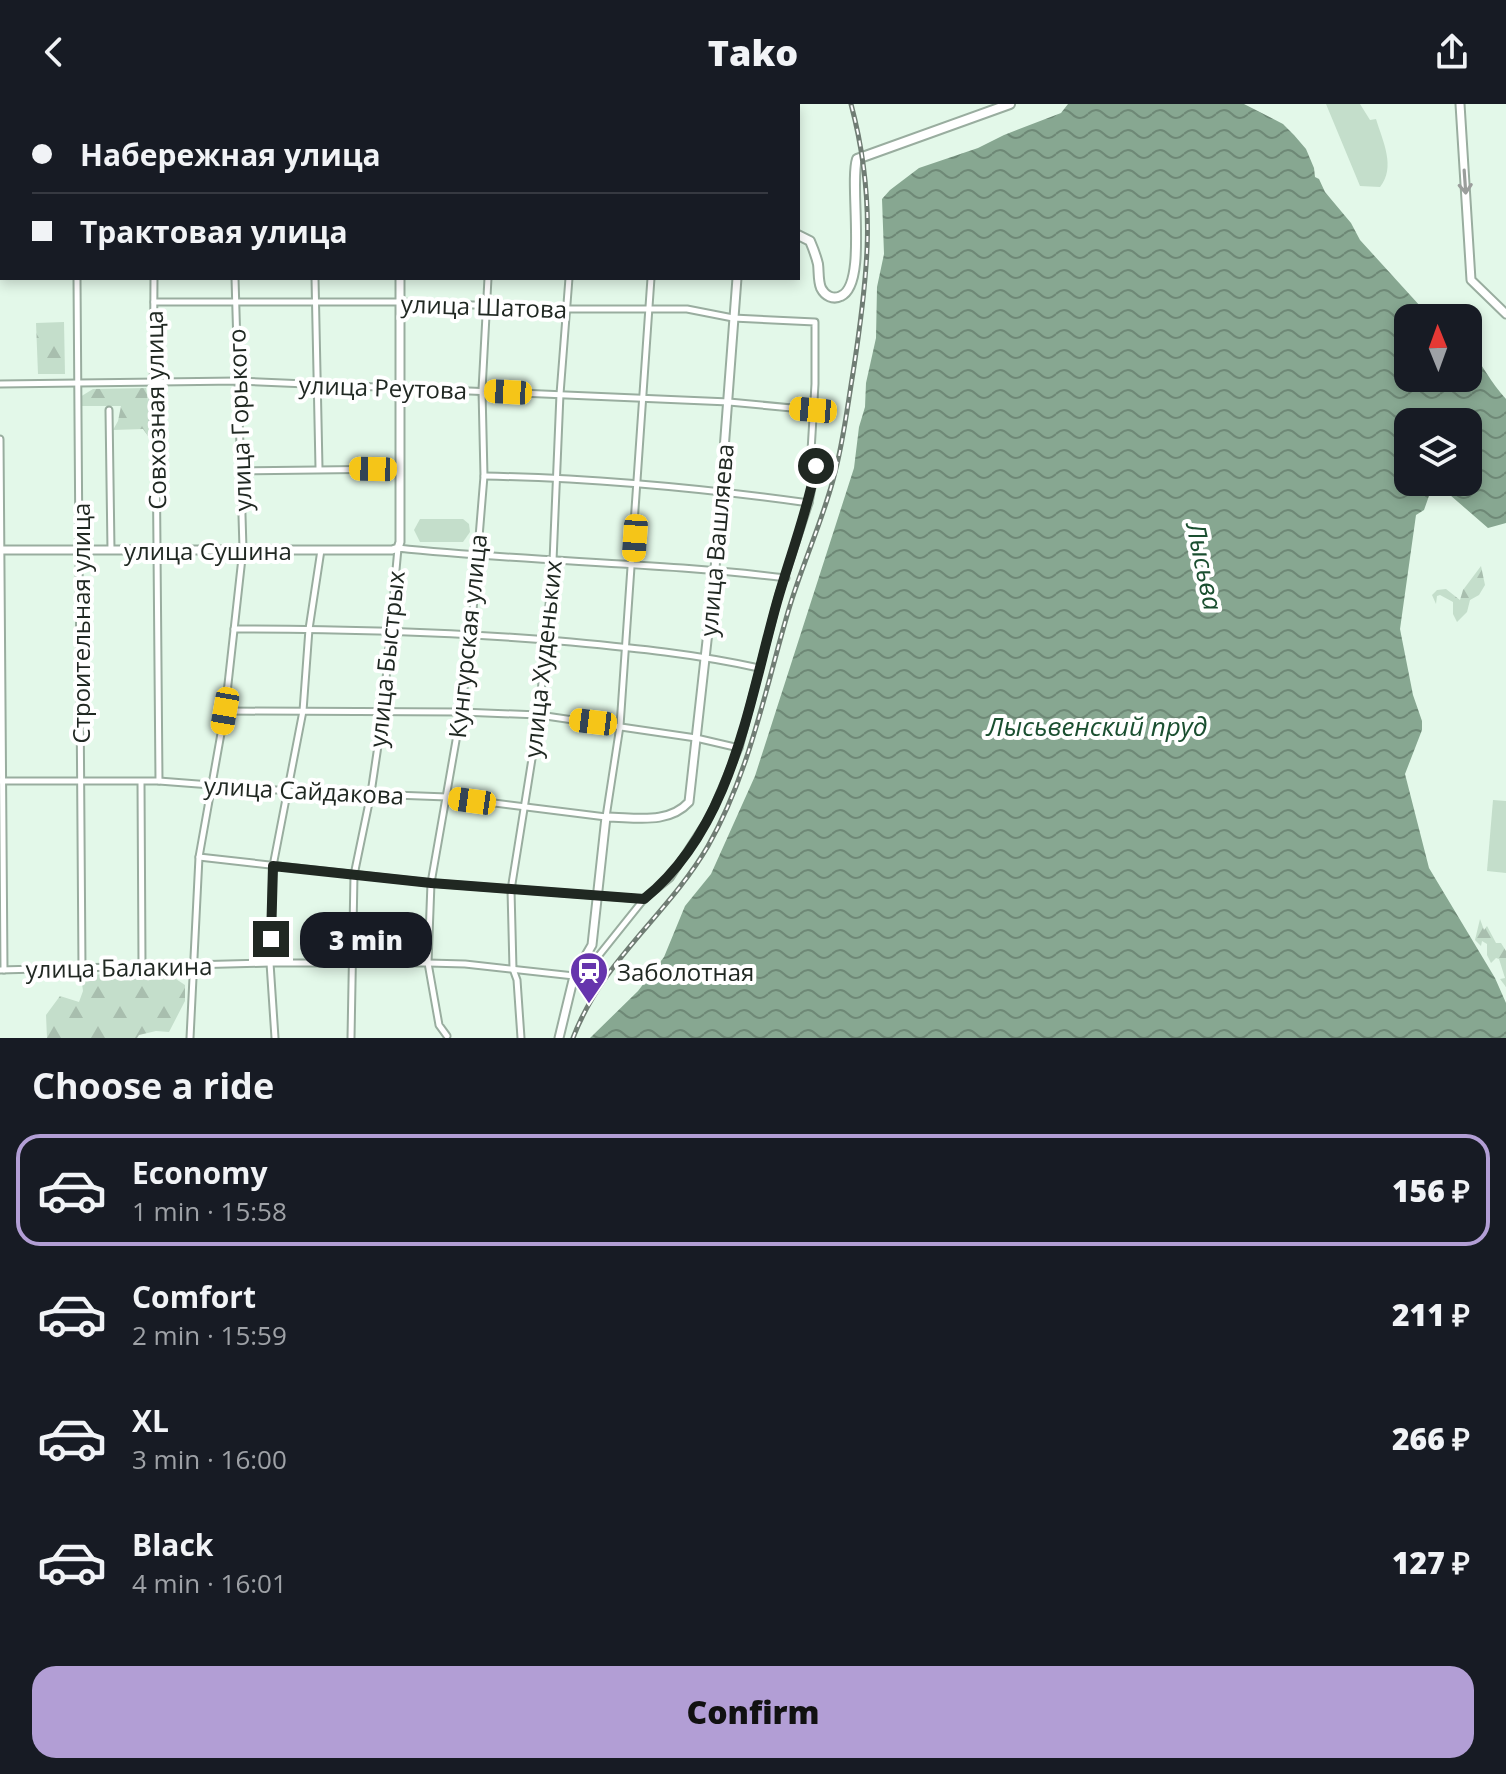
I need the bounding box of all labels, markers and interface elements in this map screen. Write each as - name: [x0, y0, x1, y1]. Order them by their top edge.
- text: Tako: [708, 28, 798, 77]
- icon: back: [32, 30, 76, 74]
- icon: share: [1430, 30, 1474, 74]
- text: Набережная улица: [80, 134, 381, 175]
- one-way arrow: [1458, 168, 1473, 195]
- text: Трактовая улица: [80, 211, 348, 252]
- street label: улица Шатова: [400, 287, 568, 325]
- north arrow: [1394, 304, 1482, 392]
- map controls: [1394, 304, 1482, 496]
- street label: Совхозная улица: [137, 310, 173, 510]
- street label: улица Горького: [219, 328, 259, 512]
- street label: улица Реутова: [298, 368, 468, 406]
- car: [483, 379, 533, 405]
- car: [788, 396, 838, 424]
- button: layers: [1394, 408, 1482, 496]
- street label: улица Вашляева: [691, 442, 741, 638]
- route start: [798, 448, 834, 484]
- car: [349, 457, 397, 481]
- street label: Строительная улица: [64, 503, 97, 743]
- car: [621, 513, 649, 563]
- water label: Лысьва: [1178, 517, 1232, 614]
- street label: Кунгурская улица: [440, 532, 494, 740]
- street label: улица Сушина: [124, 534, 292, 567]
- street label: улица Худеньких: [515, 558, 569, 759]
- street label: улица Быстрых: [360, 569, 412, 749]
- car: [209, 685, 241, 737]
- car: [568, 707, 618, 737]
- water label: Лысьвенский пруд: [986, 708, 1207, 744]
- street label: улица Сайдакова: [203, 768, 405, 812]
- car: [447, 786, 497, 816]
- callout: 3 min: [299, 911, 431, 967]
- route end: [253, 921, 289, 957]
- text: 3 min: [329, 922, 403, 958]
- street label: улица Балакина: [25, 949, 213, 985]
- station icon: Заболотная: [568, 950, 610, 1005]
- place label: Заболотная: [617, 955, 754, 988]
- text: Choose a ride: [32, 1061, 274, 1110]
- text: Economy: [132, 1152, 268, 1193]
- icon: car: [36, 1154, 108, 1226]
- text: 156 ₽: [1392, 1170, 1470, 1211]
- text: 1 min · 15:58: [132, 1193, 287, 1229]
- text: Comfort: [132, 1276, 256, 1317]
- icon: car: [36, 1278, 108, 1350]
- text: 211 ₽: [1392, 1294, 1470, 1335]
- text: 2 min · 15:59: [132, 1317, 287, 1353]
- text: XL: [132, 1400, 169, 1441]
- icon: car: [36, 1402, 108, 1474]
- text: 266 ₽: [1392, 1418, 1470, 1459]
- text: 3 min · 16:00: [132, 1441, 287, 1477]
- text: Black: [132, 1524, 213, 1565]
- icon: car: [36, 1526, 108, 1598]
- text: 127 ₽: [1392, 1542, 1470, 1583]
- text: 4 min · 16:01: [132, 1565, 287, 1601]
- button: Confirm: [32, 1666, 1474, 1758]

